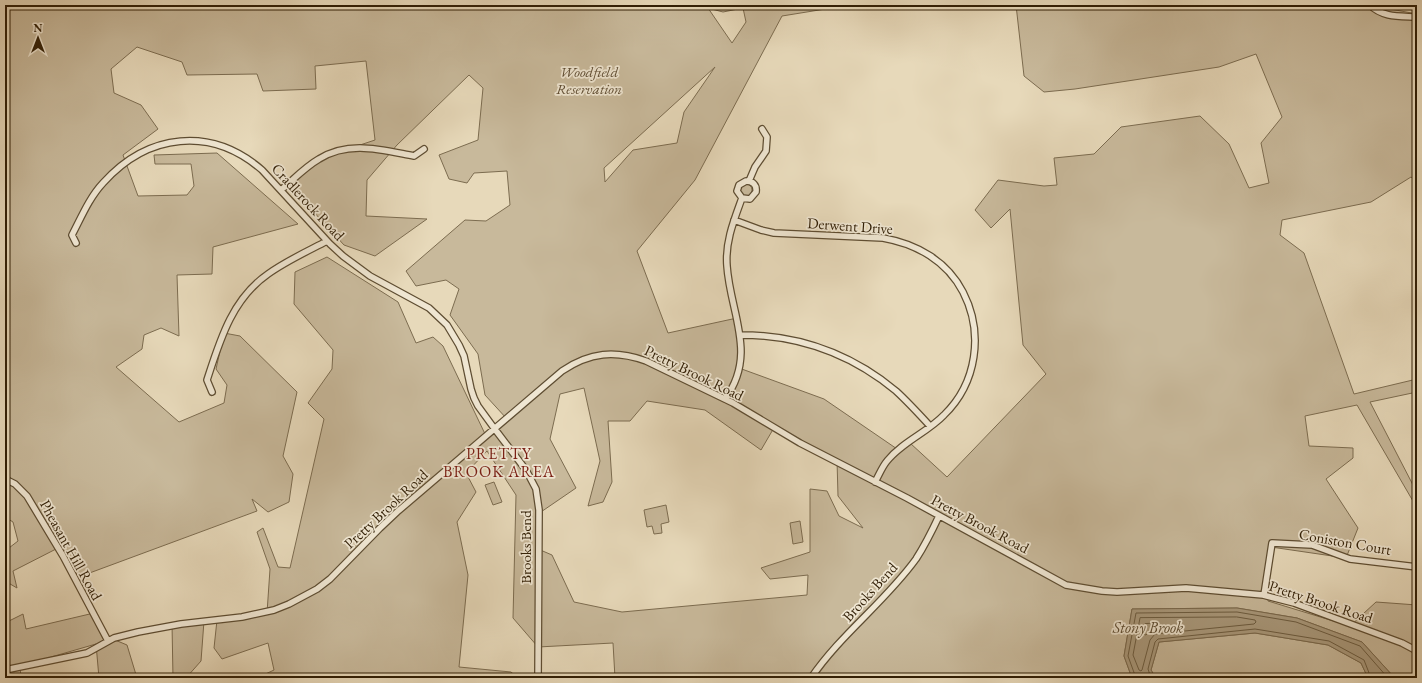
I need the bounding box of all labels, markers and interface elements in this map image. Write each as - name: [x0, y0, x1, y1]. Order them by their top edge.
- north arrow: [18, 18, 58, 58]
- text: N: [34, 21, 43, 35]
- park label: Woodfield Reservation: [556, 62, 622, 98]
- street label: Cradlerock Road: [268, 159, 349, 245]
- street label: Derwent Drive: [807, 213, 894, 238]
- street label: Pretty Brook Road: [642, 340, 747, 405]
- district label: PRETTY BROOK AREA: [443, 443, 555, 482]
- street label: Pretty Brook Road: [340, 465, 432, 552]
- street label: Pretty Brook Road: [928, 490, 1033, 557]
- street label: Pheasant Hill Road: [36, 496, 107, 604]
- street label: Brooks Bend: [516, 510, 535, 584]
- street label: Coniston Court: [1298, 524, 1393, 559]
- street label: Brooks Bend: [838, 558, 902, 625]
- street label: Pretty Brook Road: [1267, 576, 1376, 627]
- water label: Stony Brook: [1112, 617, 1184, 638]

